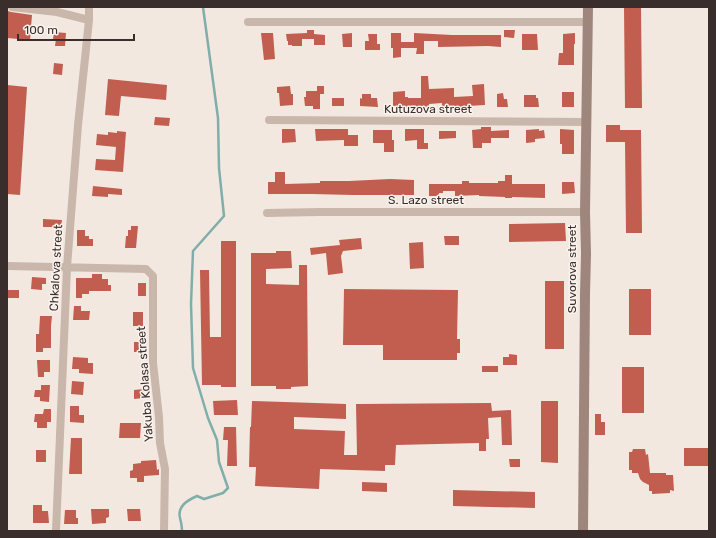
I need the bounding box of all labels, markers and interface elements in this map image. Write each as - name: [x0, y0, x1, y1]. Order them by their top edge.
- scale bar: [18, 16, 134, 42]
- text: 100 m: [24, 23, 58, 37]
- street label: Kutuzova street: [384, 102, 472, 116]
- street label: S. Lazo street: [388, 193, 464, 207]
- street label: Chkalova street: [47, 224, 65, 312]
- street label: Suvorova street: [565, 224, 579, 313]
- street label: Yakuba Kolasa street: [134, 326, 156, 442]

